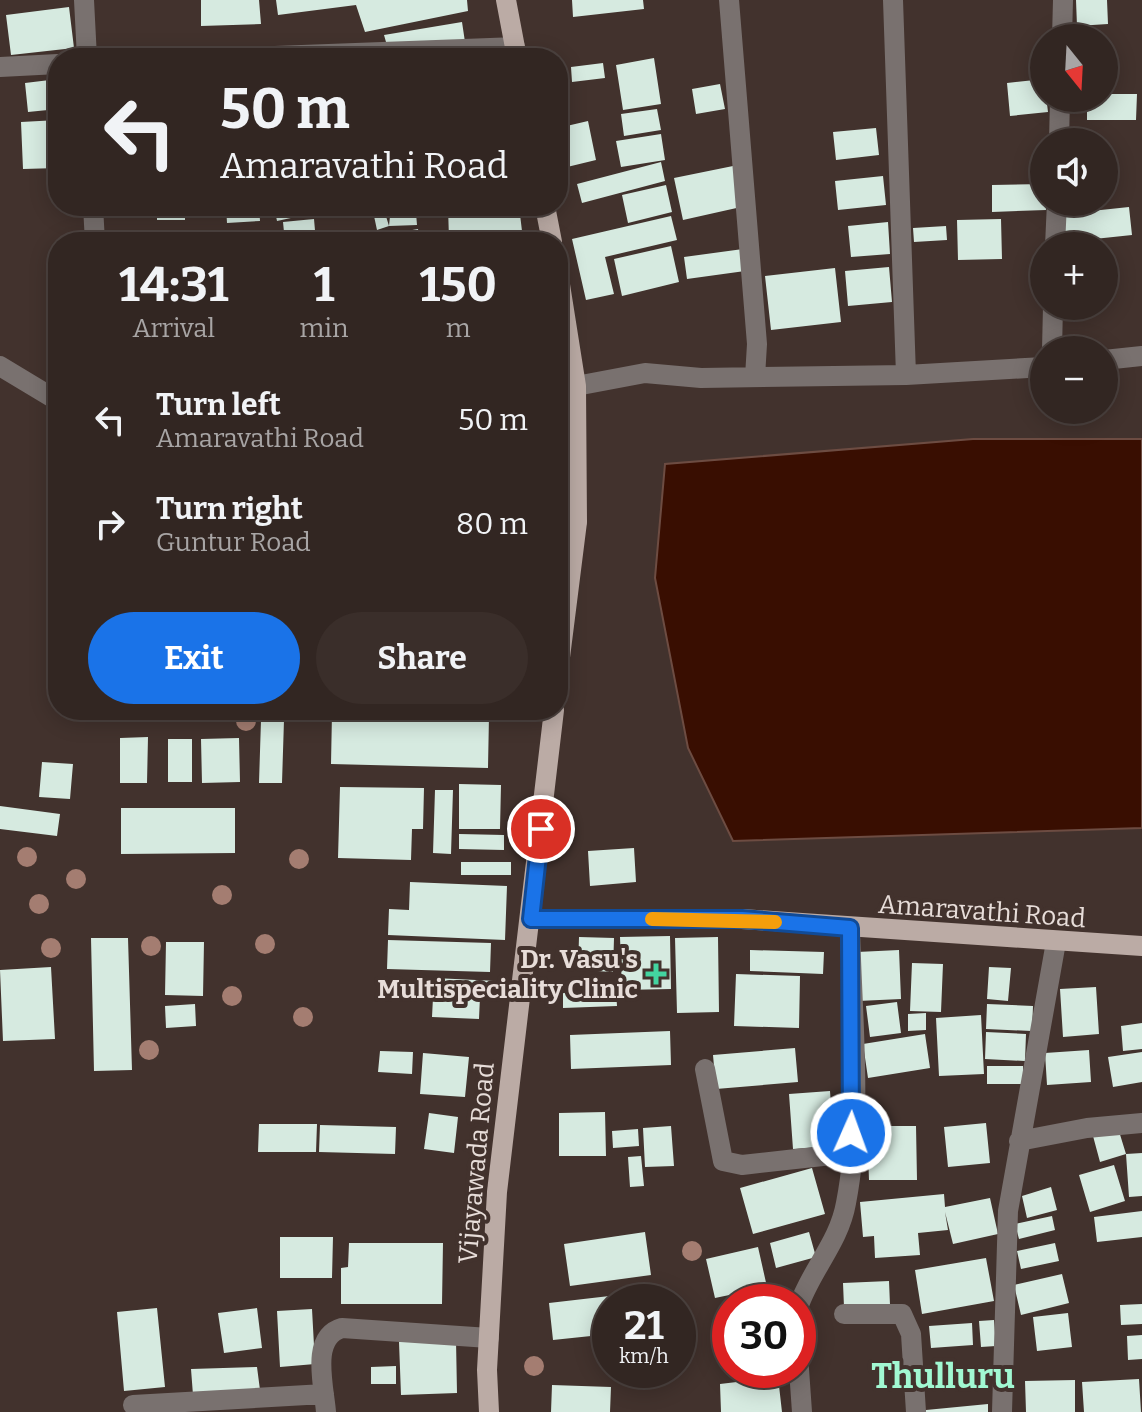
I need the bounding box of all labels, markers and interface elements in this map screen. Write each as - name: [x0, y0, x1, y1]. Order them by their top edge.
- north arrow: [1030, 24, 1118, 112]
- map controls: [1030, 24, 1118, 424]
- text: 50 m: [220, 76, 350, 143]
- icon: left: [88, 80, 192, 184]
- button: sound: [1030, 128, 1118, 216]
- text: Amaravathi Road: [220, 144, 508, 188]
- button: +: [1030, 232, 1118, 320]
- text: 14:31: [119, 256, 229, 314]
- text: 1: [314, 256, 334, 314]
- text: 150: [420, 256, 497, 314]
- text: Arrival: [133, 313, 215, 344]
- text: min: [300, 313, 349, 344]
- text: m: [446, 313, 471, 344]
- button: −: [1030, 336, 1118, 424]
- text: Turn left: [156, 387, 281, 423]
- icon: left: [88, 398, 132, 442]
- text: 50 m: [458, 402, 528, 438]
- text: Amaravathi Road: [156, 423, 364, 454]
- text: Turn right: [156, 491, 303, 527]
- icon: right: [88, 502, 132, 546]
- text: 80 m: [456, 506, 528, 542]
- text: Guntur Road: [156, 527, 311, 558]
- button: Exit: [88, 612, 300, 704]
- button: Share: [316, 612, 528, 704]
- pin: [507, 795, 575, 863]
- icon: arrive: [519, 807, 563, 851]
- street label: Amaravathi Road: [877, 889, 1087, 934]
- place label: Dr. Vasu's Multispeciality Clinic: [377, 944, 638, 1005]
- marker: Dr. Vasu's Multispeciality Clinic: [645, 963, 667, 985]
- street label: Vijayawada Road: [452, 1061, 501, 1265]
- position arrow: [809, 1091, 893, 1175]
- speed limit sign: 30: [712, 1284, 816, 1388]
- text: 21: [624, 1302, 664, 1350]
- text: km/h: [619, 1344, 669, 1368]
- district label: Thulluru: [871, 1356, 1015, 1397]

